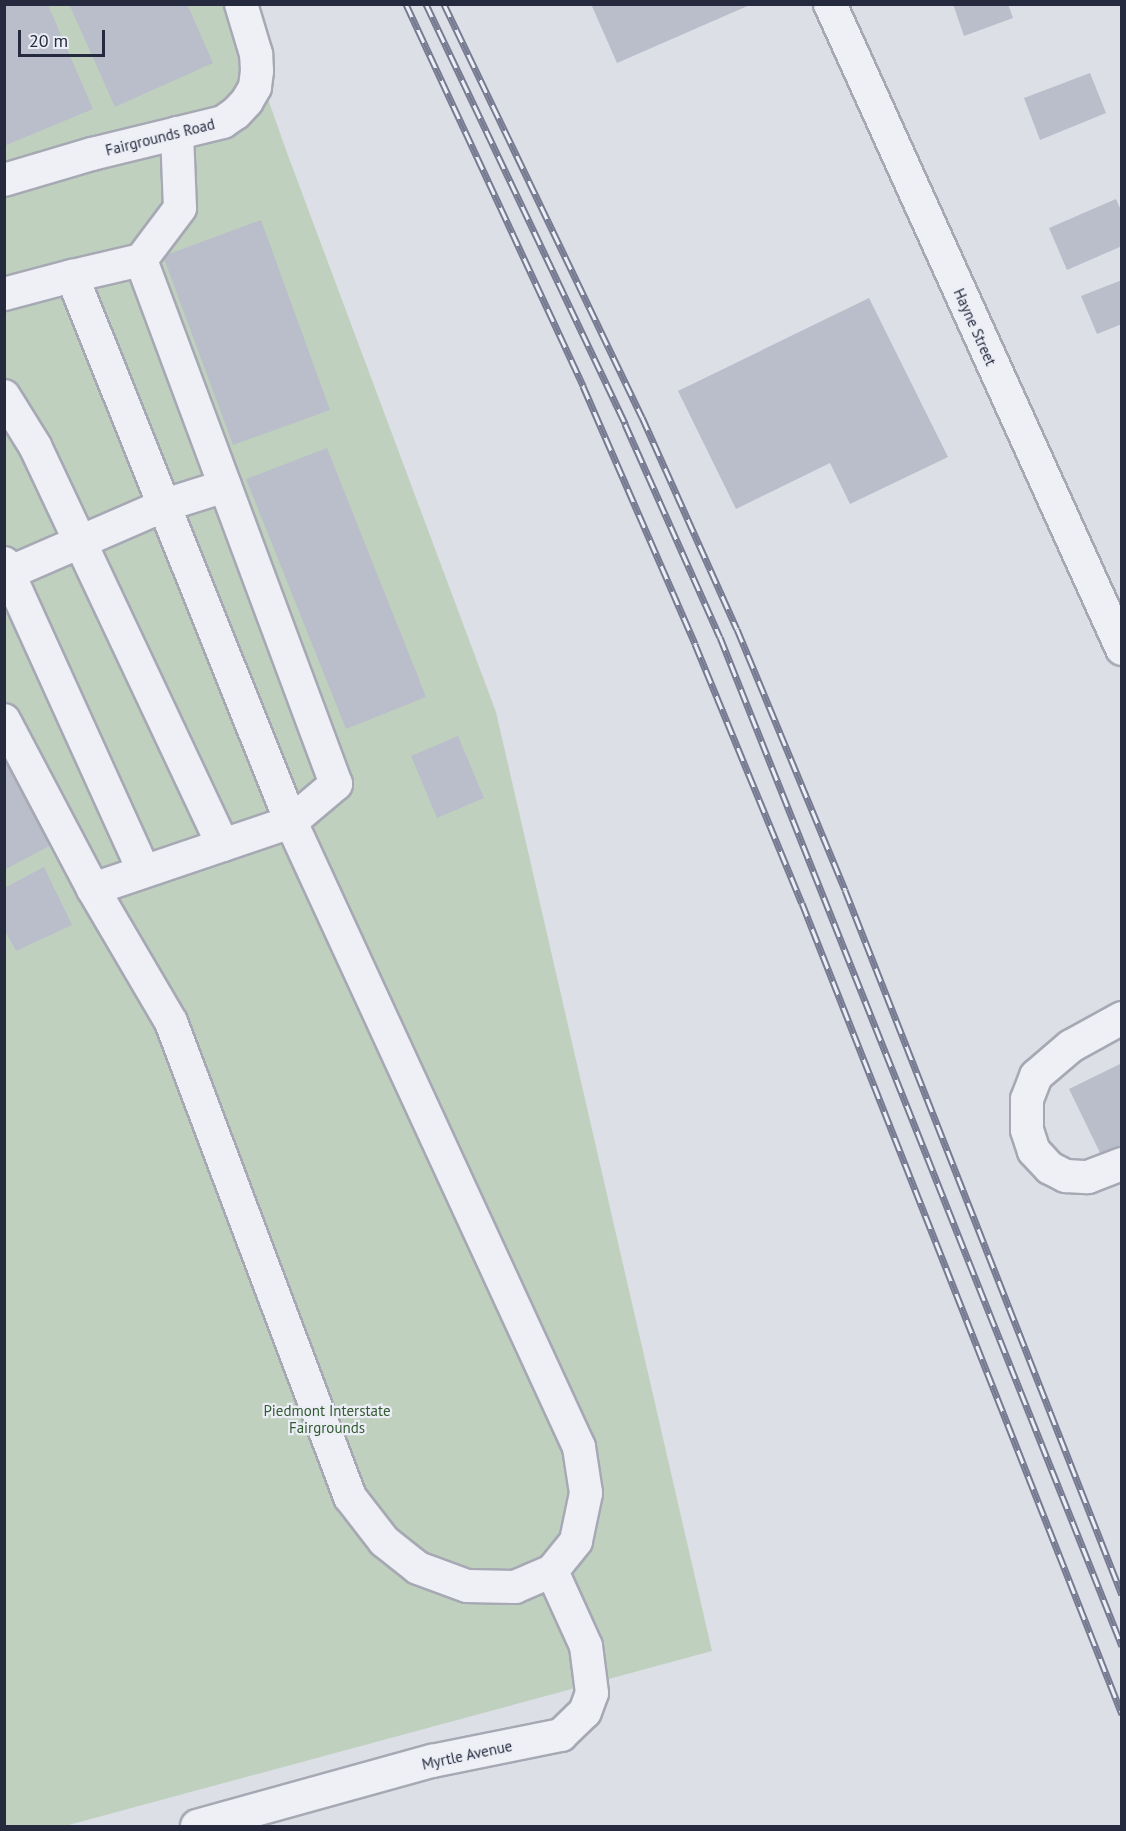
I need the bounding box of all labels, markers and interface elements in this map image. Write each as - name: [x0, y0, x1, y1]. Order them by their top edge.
- scale bar: [21, 18, 108, 56]
- text: 20 m: [29, 29, 68, 52]
- street label: Fairgrounds Road: [104, 115, 216, 159]
- street label: Hayne Street: [950, 286, 1000, 368]
- park label: Piedmont Interstate Fairgrounds: [263, 1401, 391, 1436]
- street label: Myrtle Avenue: [420, 1737, 514, 1773]

